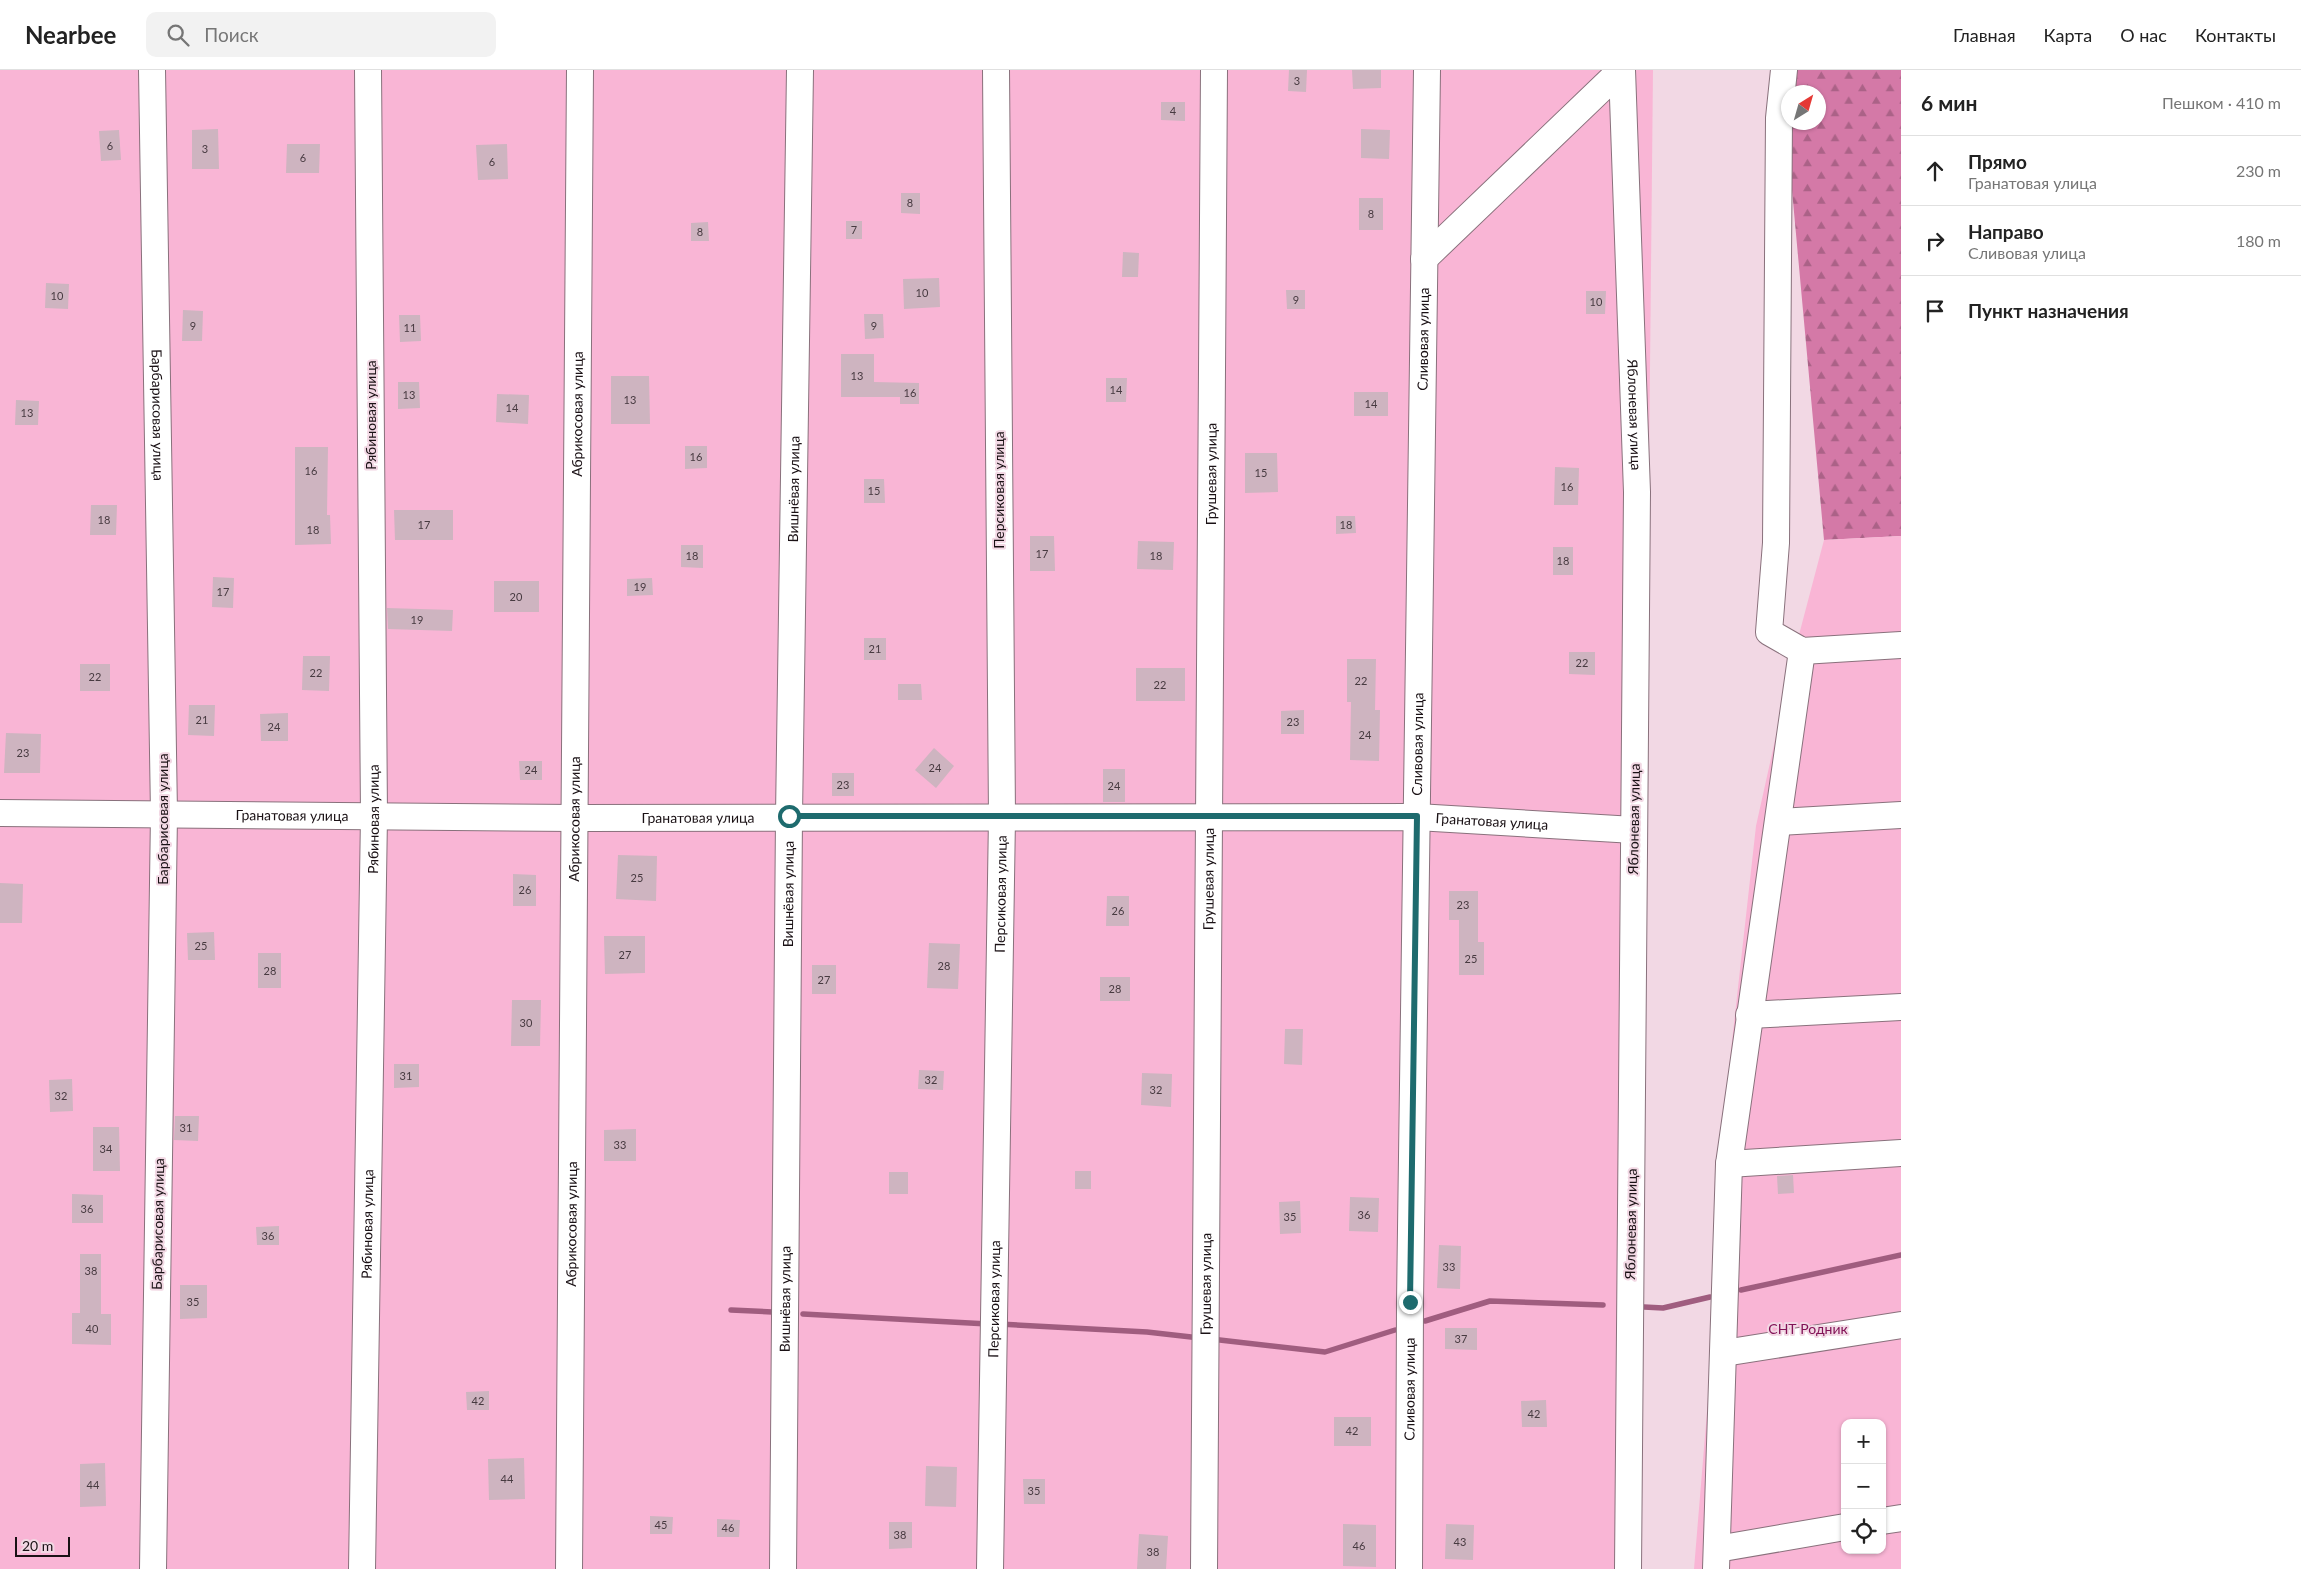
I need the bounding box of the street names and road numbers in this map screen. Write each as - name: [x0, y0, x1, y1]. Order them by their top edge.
- street label: Сливовая улица: [1414, 287, 1432, 391]
- street label: Барбарисовая улица: [149, 349, 168, 481]
- street label: Абрикосовая улица: [568, 351, 586, 477]
- street label: Яблоневая улица: [1624, 358, 1645, 471]
- street label: Рябиновая улица: [362, 360, 379, 470]
- street label: Грушевая улица: [1202, 423, 1220, 525]
- street label: Персиковая улица: [990, 431, 1007, 549]
- street label: Вишнёвая улица: [784, 436, 803, 542]
- street label: Сливовая улица: [1408, 692, 1426, 796]
- street label: Барбарисовая улица: [154, 753, 171, 885]
- street label: Абрикосовая улица: [565, 756, 583, 882]
- street label: Яблоневая улица: [1624, 763, 1643, 876]
- street label: Рябиновая улица: [364, 764, 382, 874]
- street label: Гранатовая улица: [235, 806, 349, 824]
- street label: Гранатовая улица: [642, 809, 754, 826]
- street label: Гранатовая улица: [1435, 809, 1549, 833]
- street label: Грушевая улица: [1199, 828, 1217, 930]
- street label: Персиковая улица: [991, 835, 1010, 953]
- street label: Вишнёвая улица: [779, 841, 797, 947]
- street label: Барбарисовая улица: [148, 1158, 167, 1290]
- street label: Абрикосовая улица: [562, 1161, 580, 1287]
- street label: Яблоневая улица: [1621, 1168, 1640, 1281]
- street label: Рябиновая улица: [358, 1169, 376, 1279]
- street label: Грушевая улица: [1197, 1233, 1214, 1335]
- street label: Персиковая улица: [984, 1240, 1003, 1358]
- street label: Вишнёвая улица: [776, 1246, 794, 1352]
- street label: Сливовая улица: [1400, 1337, 1418, 1441]

